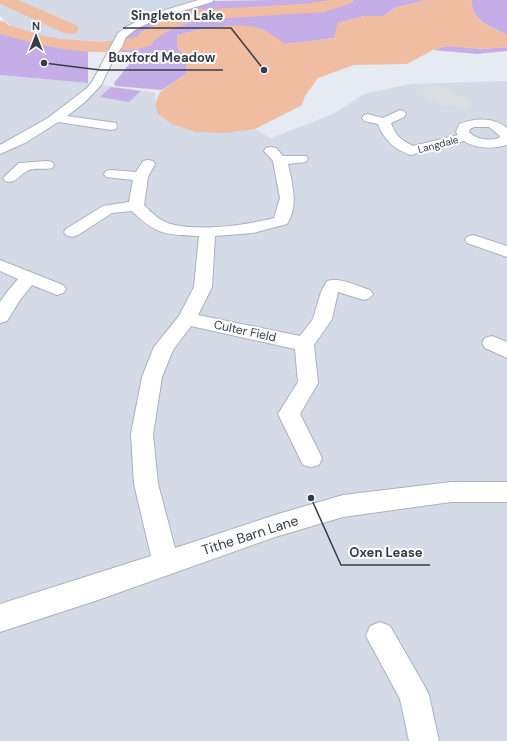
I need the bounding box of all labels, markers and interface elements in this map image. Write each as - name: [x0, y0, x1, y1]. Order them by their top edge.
- callout: Singleton Lake: [123, 3, 231, 28]
- text: Singleton Lake: [131, 7, 223, 24]
- north arrow: [16, 16, 56, 56]
- text: N: [32, 19, 40, 33]
- callout: Buxford Meadow: [100, 45, 223, 70]
- text: Buxford Meadow: [109, 49, 216, 66]
- street label: Langdale: [416, 133, 460, 156]
- street label: Culter Field: [212, 317, 278, 345]
- street label: Tithe Barn Lane: [199, 511, 301, 559]
- callout: Oxen Lease: [341, 540, 430, 565]
- text: Oxen Lease: [349, 544, 423, 561]

